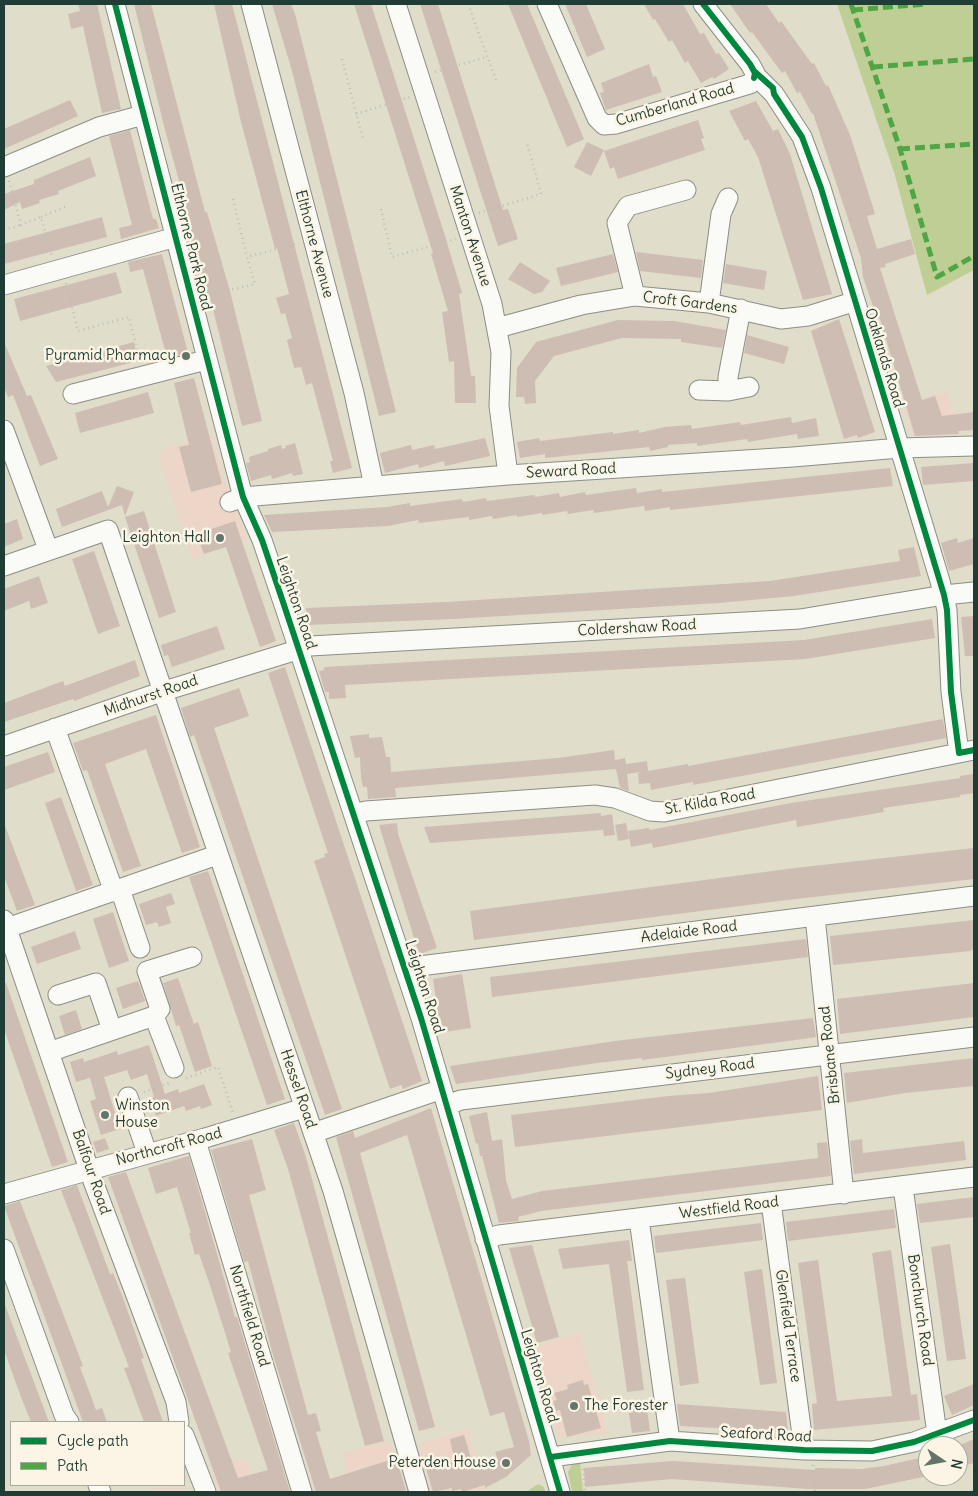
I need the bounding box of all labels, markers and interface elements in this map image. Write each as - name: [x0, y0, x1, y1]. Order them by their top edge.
- street label: Cumberland Road: [614, 80, 736, 130]
- street label: Elthorne Park Road: [166, 182, 216, 312]
- street label: Manton Avenue: [445, 183, 495, 289]
- street label: Elthorne Avenue: [291, 188, 337, 300]
- street label: Croft Gardens: [642, 288, 738, 318]
- street label: Oaklands Road: [860, 306, 908, 410]
- place label: Pyramid Pharmacy: [45, 347, 176, 365]
- marker: Pyramid Pharmacy: [180, 350, 192, 362]
- street label: Seward Road: [525, 460, 617, 482]
- place label: Leighton Hall: [122, 529, 210, 547]
- marker: Leighton Hall: [214, 532, 226, 544]
- street label: Leighton Road: [272, 554, 320, 652]
- street label: Coldershaw Road: [577, 616, 697, 640]
- street label: Midhurst Road: [102, 671, 200, 721]
- street label: St. Kilda Road: [663, 785, 757, 819]
- street label: Adelaide Road: [640, 917, 738, 947]
- street label: Leighton Road: [400, 938, 448, 1036]
- street label: Brisbane Road: [816, 1005, 844, 1105]
- street label: Hessel Road: [276, 1047, 320, 1131]
- street label: Sydney Road: [664, 1055, 756, 1083]
- place label: Winston House: [115, 1097, 170, 1132]
- marker: Winston House: [99, 1109, 111, 1121]
- street label: Northcroft Road: [114, 1124, 224, 1170]
- street label: Balfour Road: [68, 1127, 114, 1217]
- street label: Westfield Road: [678, 1193, 780, 1223]
- street label: Bonchurch Road: [903, 1253, 937, 1367]
- street label: Northfield Road: [225, 1263, 273, 1369]
- street label: Glenfield Terrace: [771, 1268, 805, 1384]
- street label: Leighton Road: [516, 1327, 562, 1425]
- place label: The Forester: [584, 1397, 668, 1415]
- marker: The Forester: [568, 1400, 580, 1412]
- legend: [10, 1421, 185, 1486]
- street label: Seaford Road: [720, 1424, 812, 1446]
- text: Cycle path: [57, 1431, 129, 1450]
- north arrow: [918, 1436, 968, 1486]
- place label: Peterden House: [389, 1454, 496, 1472]
- text: Path: [57, 1456, 88, 1475]
- marker: Peterden House: [500, 1457, 512, 1469]
- text: N: [947, 1457, 967, 1471]

